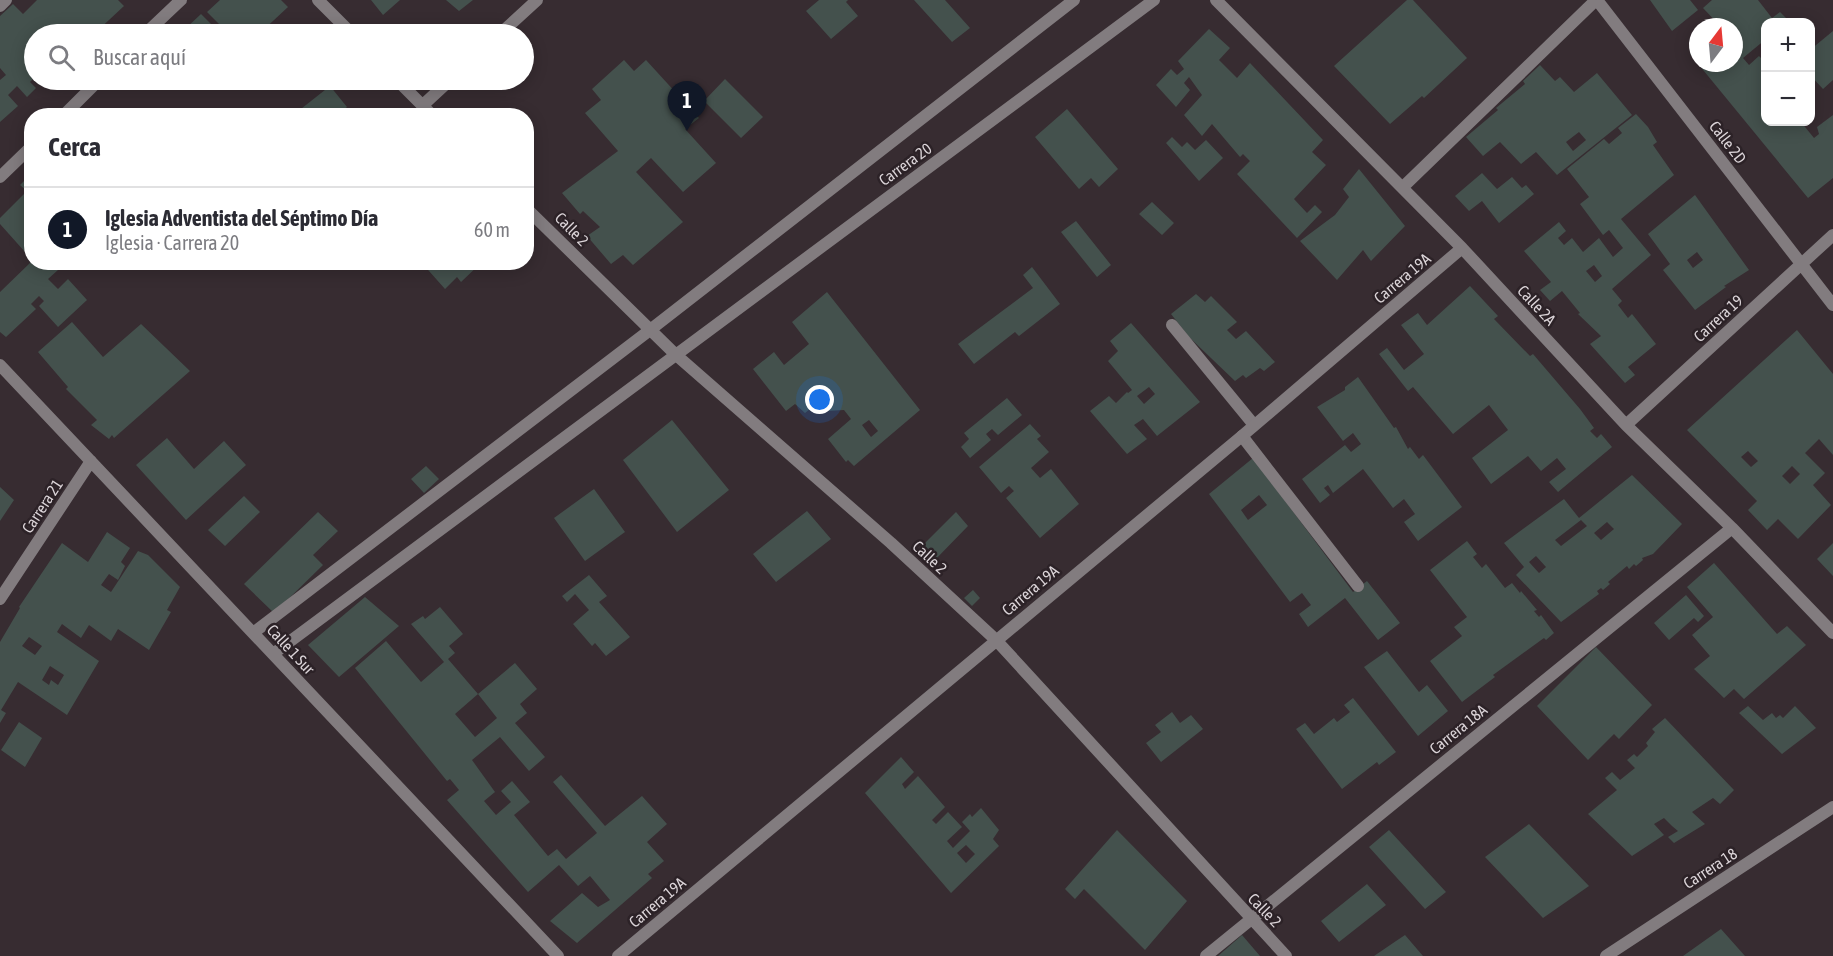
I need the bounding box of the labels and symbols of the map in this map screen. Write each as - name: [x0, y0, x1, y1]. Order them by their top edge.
- north arrow: [1689, 18, 1743, 72]
- pin: 1: [668, 82, 706, 131]
- street label: Calle 2D: [1706, 117, 1750, 167]
- street label: Carrera 20: [875, 139, 935, 189]
- street label: Calle 2: [552, 209, 592, 249]
- street label: Carrera 19A: [1370, 249, 1434, 307]
- street label: Calle 2A: [1514, 281, 1560, 329]
- street label: Carrera 19: [1690, 291, 1746, 345]
- your location: [805, 385, 834, 414]
- street label: Carrera 21: [18, 476, 66, 536]
- street label: Calle 2: [909, 537, 951, 577]
- street label: Carrera 19A: [998, 561, 1062, 619]
- street label: Calle 1 Sur: [264, 620, 319, 678]
- street label: Carrera 18A: [1426, 700, 1490, 757]
- street label: Carrera 18: [1680, 844, 1740, 892]
- street label: Carrera 19A: [625, 873, 689, 931]
- street label: Calle 2: [1245, 889, 1285, 931]

